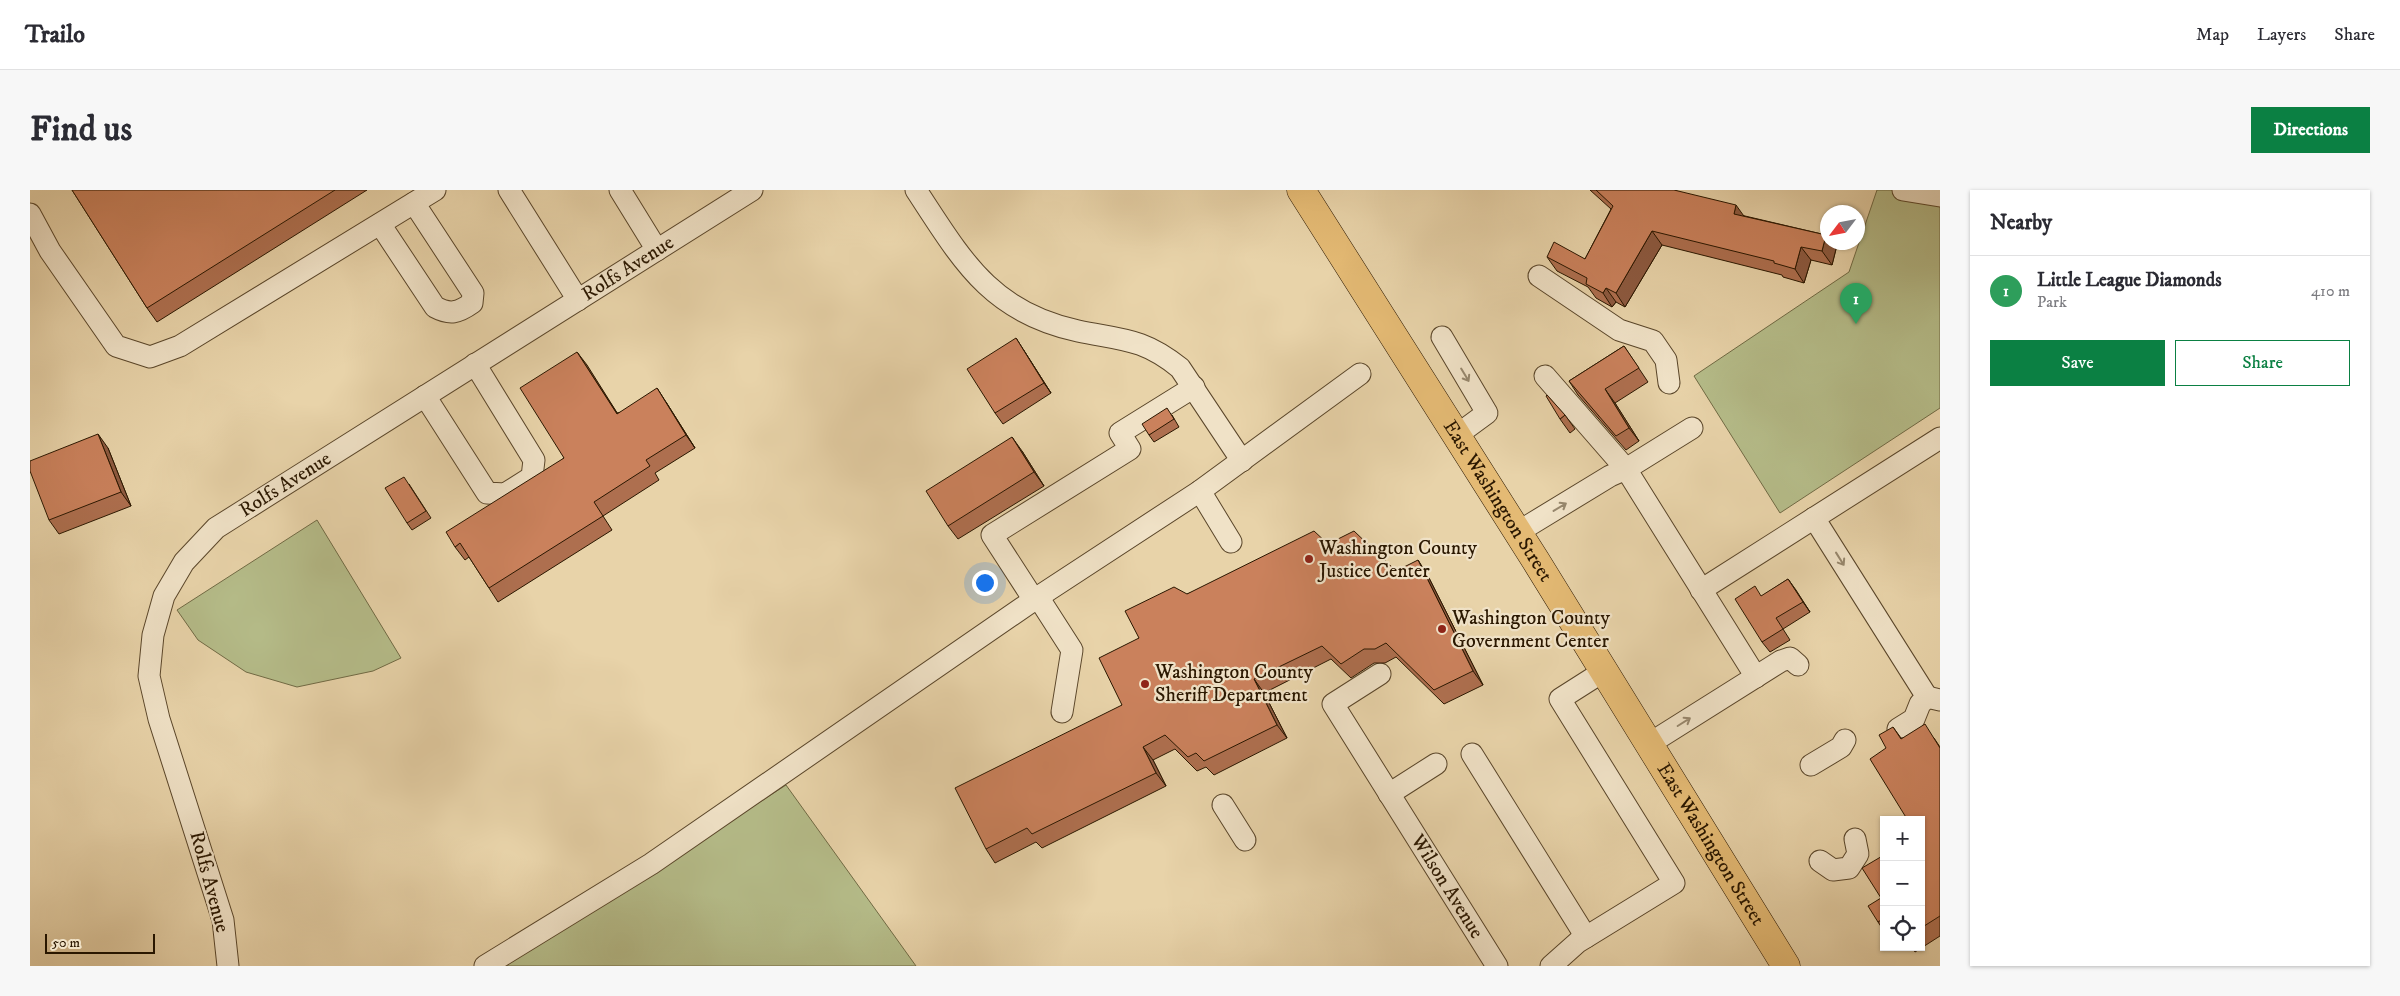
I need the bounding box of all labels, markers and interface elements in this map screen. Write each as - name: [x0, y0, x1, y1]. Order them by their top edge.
- text: Trailo: [25, 20, 85, 50]
- text: Map: [2196, 24, 2229, 46]
- text: Layers: [2257, 24, 2306, 46]
- text: Share: [2334, 24, 2375, 46]
- button: Directions: [2251, 107, 2370, 153]
- text: Find us: [30, 108, 132, 152]
- north arrow: [1820, 205, 1865, 250]
- text: Nearby: [1990, 210, 2052, 236]
- street label: Rolfs Avenue: [577, 230, 678, 307]
- text: Little League Diamonds: [2037, 269, 2222, 292]
- text: 1: [2003, 281, 2009, 301]
- text: 410 m: [2311, 281, 2350, 301]
- pin: 1: [1840, 283, 1872, 324]
- text: Park: [2037, 292, 2067, 312]
- button: Save: [1990, 340, 2165, 386]
- button: Share: [2175, 340, 2350, 386]
- one-way arrow: [1460, 367, 1470, 381]
- street label: East Washington Street: [1437, 415, 1558, 586]
- street label: Rolfs Avenue: [235, 446, 336, 523]
- one-way arrow: [1552, 501, 1566, 511]
- place label: Washington County Justice Center: [1317, 536, 1477, 584]
- one-way arrow: [1835, 552, 1845, 566]
- marker: Washington County Justice Center: [1303, 553, 1315, 565]
- your location: [972, 570, 998, 596]
- place label: Washington County Government Center: [1451, 606, 1610, 654]
- marker: Washington County Government Center: [1436, 623, 1448, 635]
- place label: Washington County Sheriff Department: [1154, 660, 1313, 708]
- marker: Washington County Sheriff Department: [1139, 678, 1151, 690]
- one-way arrow: [1676, 717, 1690, 727]
- street label: East Washington Street: [1651, 758, 1770, 930]
- map controls: [1880, 816, 1925, 951]
- button: +: [1880, 816, 1925, 861]
- street label: Rolfs Avenue: [183, 829, 235, 935]
- street label: Wilson Avenue: [1405, 829, 1489, 943]
- button: −: [1880, 861, 1925, 906]
- button: locate: [1880, 906, 1925, 951]
- scale bar: [45, 931, 155, 954]
- text: 50 m: [52, 934, 80, 952]

